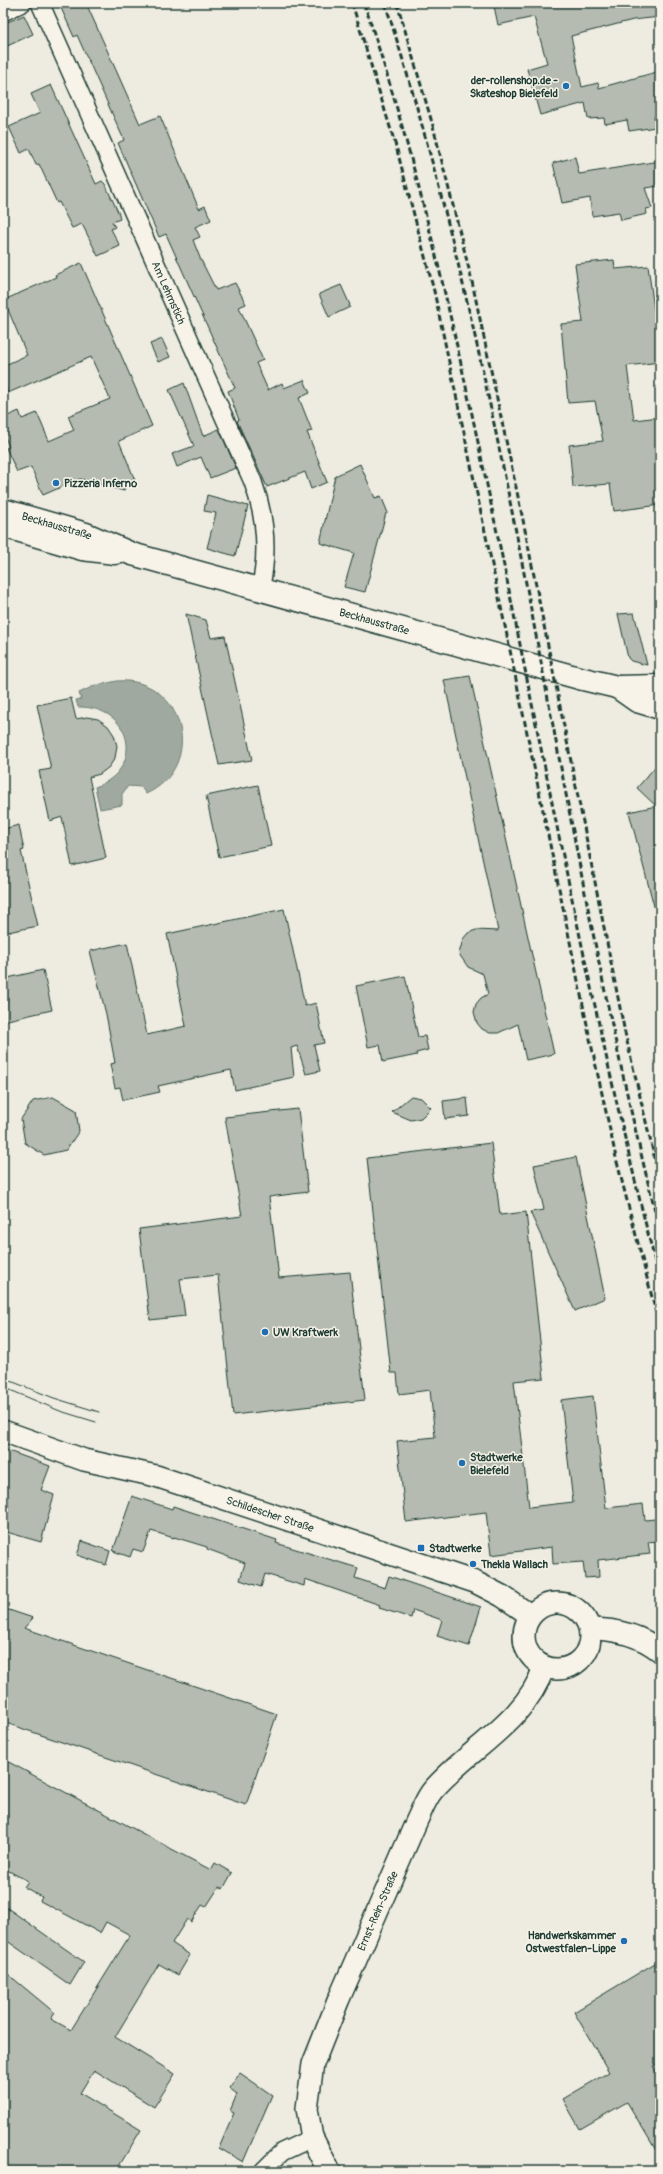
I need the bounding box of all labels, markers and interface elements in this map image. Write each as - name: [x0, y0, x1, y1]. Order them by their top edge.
- place label: der-rollenshop.de - Skateshop Bielefeld: [470, 74, 558, 100]
- marker: der-rollenshop.de - Skateshop Bielefeld: [561, 81, 571, 91]
- street label: Am Lehmstich: [149, 259, 188, 326]
- place label: Pizzeria Inferno: [64, 477, 137, 490]
- marker: Pizzeria Inferno: [51, 478, 61, 488]
- street label: Beckhausstraße: [20, 509, 94, 542]
- street label: Beckhausstraße: [338, 605, 411, 637]
- place label: UW Kraftwerk: [273, 1326, 338, 1339]
- marker: UW Kraftwerk: [260, 1327, 270, 1337]
- place label: Stadtwerke Bielefeld: [470, 1451, 523, 1477]
- marker: Stadtwerke Bielefeld: [457, 1458, 467, 1468]
- street label: Schildescher Straße: [225, 1493, 316, 1535]
- place label: Stadtwerke: [429, 1542, 482, 1555]
- marker: Stadtwerke: [416, 1543, 426, 1553]
- place label: Thekla Wallach: [480, 1558, 548, 1571]
- marker: Thekla Wallach: [468, 1559, 478, 1569]
- street label: Ernst-Rein-Straße: [354, 1868, 401, 1953]
- place label: Handwerkskammer Ostwestfalen-Lippe: [526, 1929, 617, 1955]
- marker: Handwerkskammer Ostwestfalen-Lippe: [619, 1936, 629, 1946]

